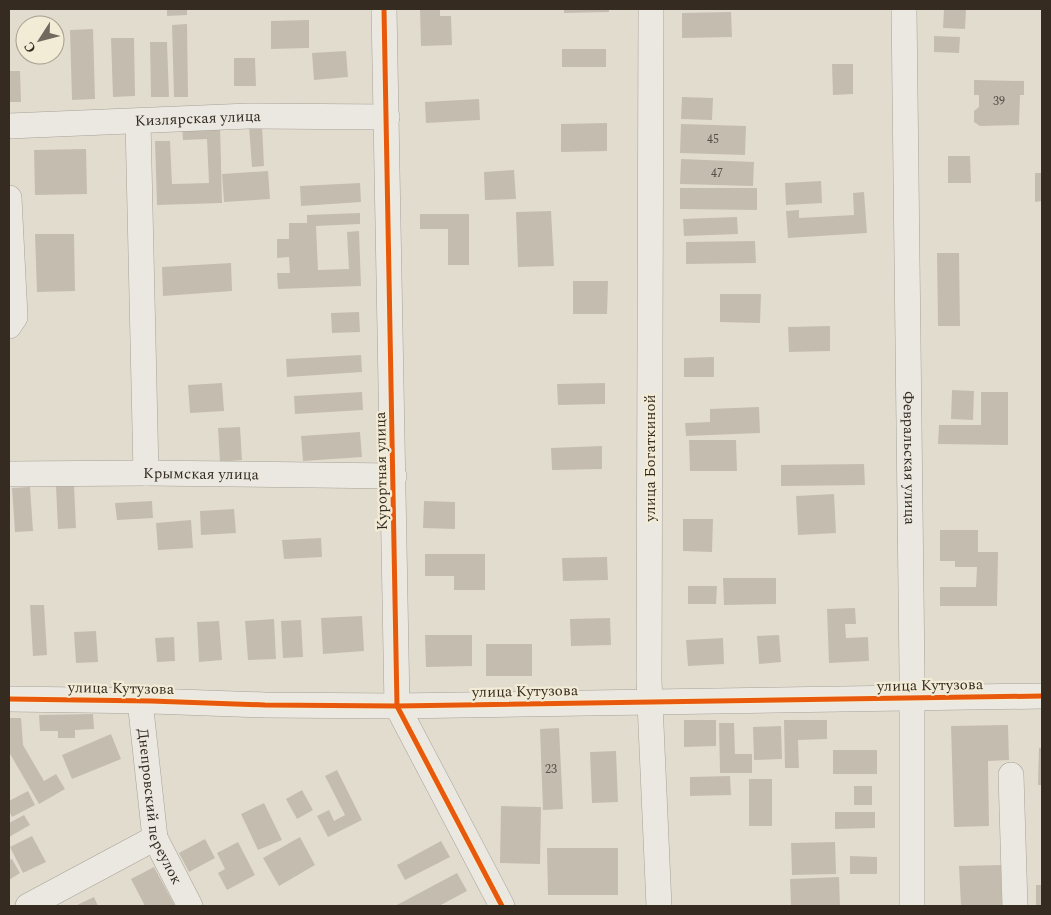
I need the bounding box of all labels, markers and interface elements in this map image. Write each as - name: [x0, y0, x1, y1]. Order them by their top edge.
- north arrow: [15, 15, 65, 65]
- text: С: [18, 37, 41, 58]
- house number: 39: [993, 92, 1005, 111]
- street label: Кизлярская улица: [134, 105, 262, 133]
- house number: 45: [707, 130, 719, 149]
- house number: 47: [711, 164, 723, 183]
- street label: Февральская улица: [897, 391, 921, 526]
- street label: улица Богаткиной: [639, 394, 662, 523]
- street label: Курортная улица: [369, 411, 394, 530]
- street label: Крымская улица: [143, 462, 260, 486]
- street label: улица Кутузова: [876, 673, 984, 698]
- street label: улица Кутузова: [67, 676, 175, 701]
- street label: улица Кутузова: [471, 679, 579, 704]
- street label: Днепровский переулок: [131, 727, 188, 889]
- house number: 23: [545, 760, 557, 779]

